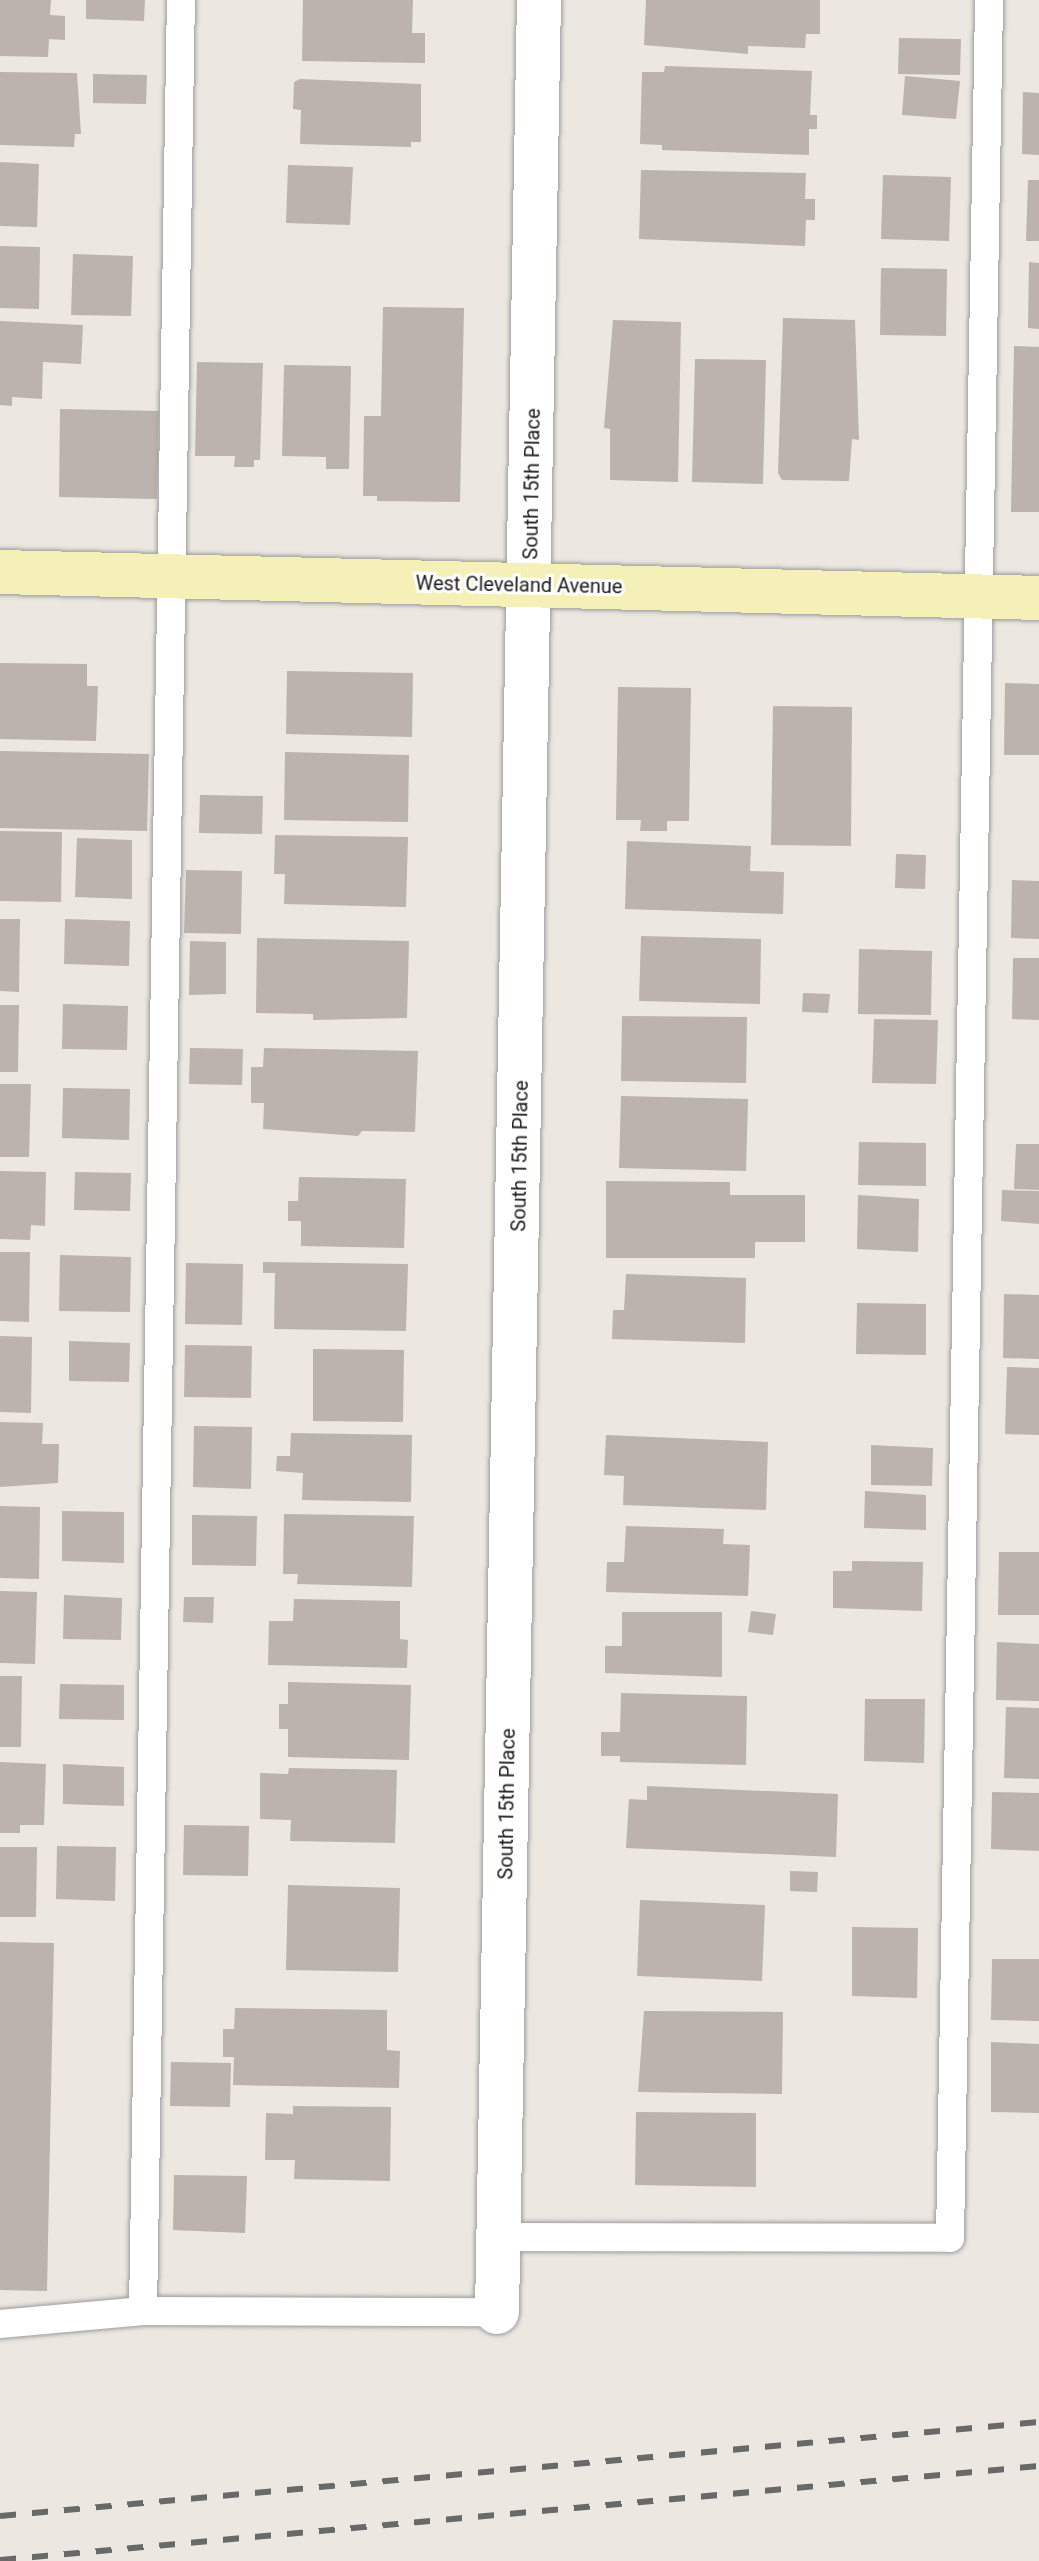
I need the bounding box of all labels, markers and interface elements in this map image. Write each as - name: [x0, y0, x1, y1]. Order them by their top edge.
- street label: South 15th Place: [519, 408, 545, 560]
- street label: West Cleveland Avenue: [415, 571, 623, 599]
- street label: South 15th Place: [507, 1080, 533, 1232]
- street label: South 15th Place: [494, 1728, 520, 1880]

